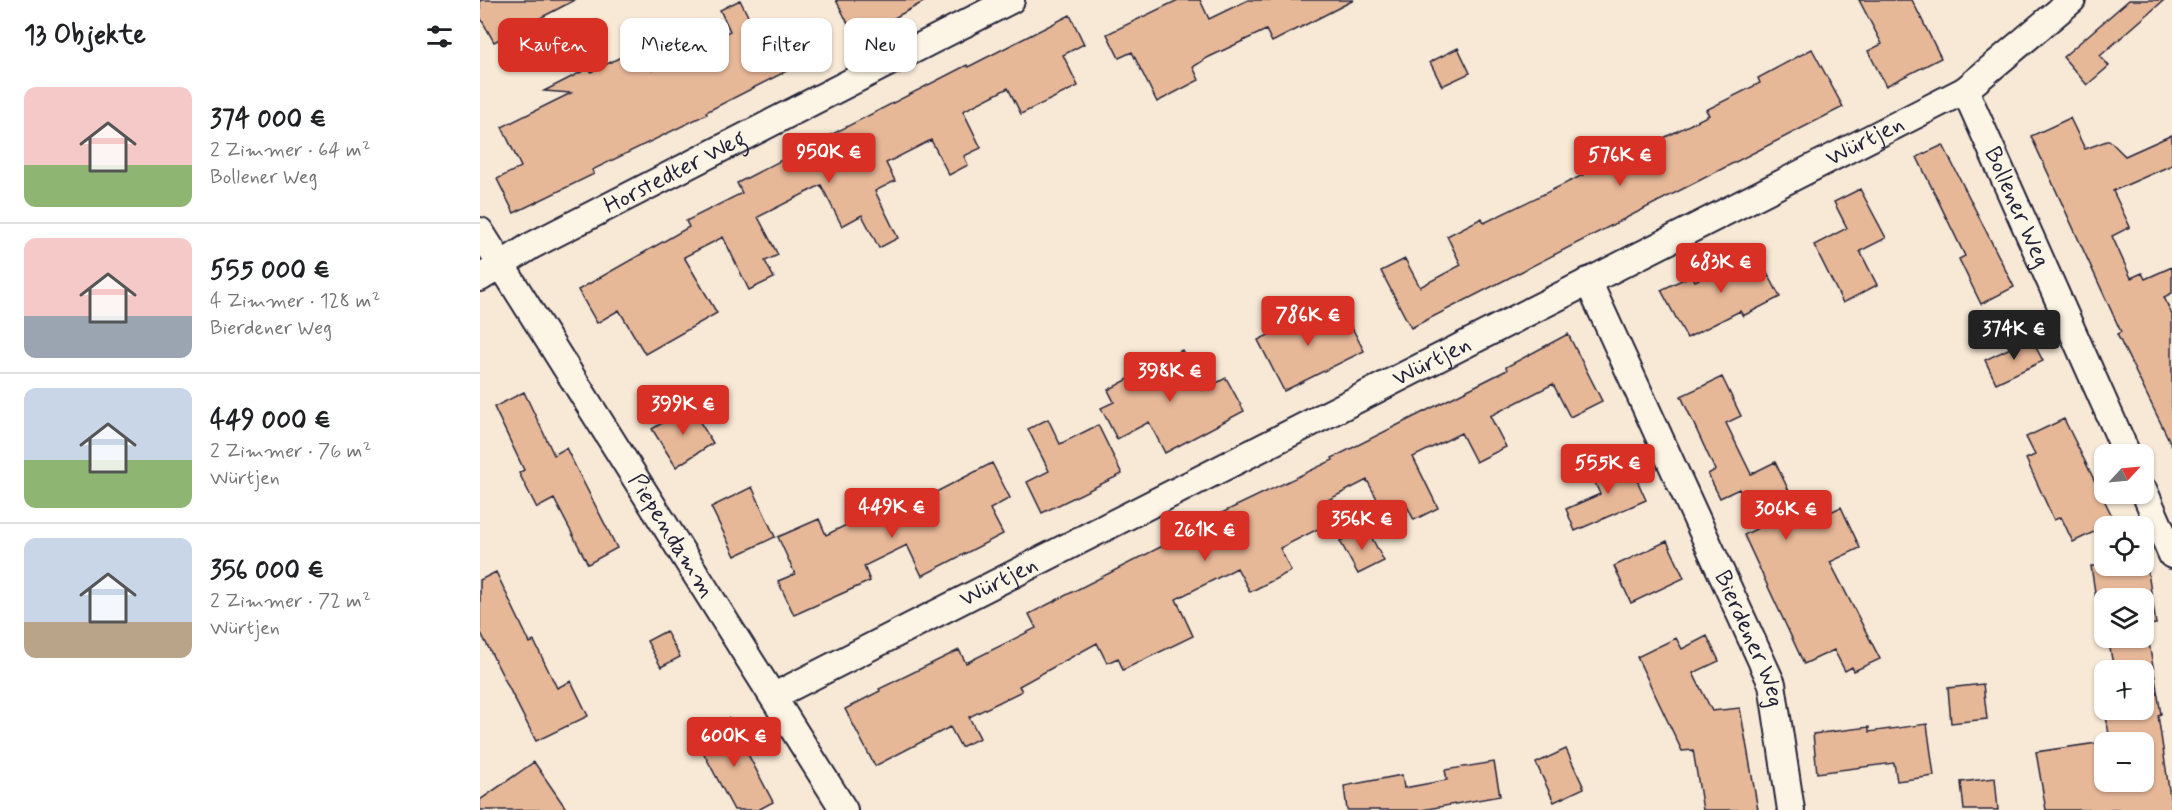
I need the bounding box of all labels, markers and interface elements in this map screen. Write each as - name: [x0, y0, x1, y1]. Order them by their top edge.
- chip: Kaufen: [498, 18, 608, 72]
- chip: Mieten: [620, 18, 729, 72]
- chip: Filter: [741, 18, 832, 72]
- chip: Neu: [844, 18, 917, 72]
- text: 13 Objekte: [24, 19, 146, 53]
- icon: filters: [423, 20, 456, 53]
- text: 374 000 €: [210, 103, 326, 137]
- street label: Würtjen: [1821, 108, 1909, 174]
- icon: home: [72, 111, 144, 183]
- street label: Horstedter Weg: [598, 123, 753, 222]
- pin: 950K €: [780, 133, 878, 184]
- pin: 576K €: [1571, 136, 1669, 187]
- text: 2 Zimmer · 64 m²: [210, 137, 371, 164]
- text: 950K €: [796, 139, 862, 166]
- text: 576K €: [1588, 142, 1652, 169]
- street label: Bollener Weg: [1977, 142, 2057, 272]
- text: Bollener Weg: [210, 164, 317, 191]
- pin: 683K €: [1672, 243, 1770, 294]
- text: 683K €: [1690, 249, 1752, 276]
- text: 555 000 €: [210, 254, 330, 288]
- icon: home: [72, 262, 144, 334]
- text: 4 Zimmer · 128 m²: [210, 288, 380, 315]
- pin: 786K €: [1259, 296, 1357, 347]
- text: 786K €: [1275, 302, 1341, 329]
- pin: 374K €: [1965, 310, 2063, 361]
- text: Bierdener Weg: [210, 315, 332, 342]
- text: 374K €: [1982, 316, 2046, 343]
- street label: Würtjen: [1387, 328, 1476, 394]
- pin: 398K €: [1121, 352, 1219, 403]
- text: 398K €: [1138, 358, 1202, 385]
- pin: 399K €: [634, 385, 732, 436]
- text: 399K €: [651, 391, 715, 418]
- text: 449 000 €: [210, 404, 331, 438]
- icon: home: [72, 412, 144, 484]
- text: 2 Zimmer · 76 m²: [210, 438, 371, 465]
- pin: 555K €: [1559, 444, 1657, 495]
- north arrow: [2094, 444, 2154, 504]
- map controls: [2094, 444, 2154, 792]
- text: 555K €: [1575, 450, 1641, 477]
- text: Würtjen: [210, 465, 280, 492]
- street label: Piependamm: [621, 468, 722, 604]
- pin: 449K €: [843, 488, 941, 539]
- pin: 306K €: [1737, 490, 1835, 541]
- text: 449K €: [859, 494, 925, 521]
- text: 306K €: [1755, 496, 1817, 523]
- pin: 356K €: [1313, 500, 1411, 551]
- text: 356K €: [1331, 506, 1393, 533]
- pin: 261K €: [1156, 511, 1254, 562]
- button: locate: [2094, 516, 2154, 576]
- text: 261K €: [1174, 517, 1236, 544]
- street label: Würtjen: [954, 549, 1043, 615]
- text: 356 000 €: [210, 554, 324, 588]
- icon: home: [72, 562, 144, 634]
- street label: Bierdener Weg: [1707, 565, 1791, 709]
- text: 2 Zimmer · 72 m²: [210, 588, 371, 615]
- button: layers: [2094, 588, 2154, 648]
- text: Würtjen: [210, 615, 280, 642]
- button: +: [2094, 660, 2154, 720]
- pin: 600K €: [685, 717, 783, 768]
- text: 600K €: [701, 723, 767, 750]
- button: −: [2094, 732, 2154, 792]

